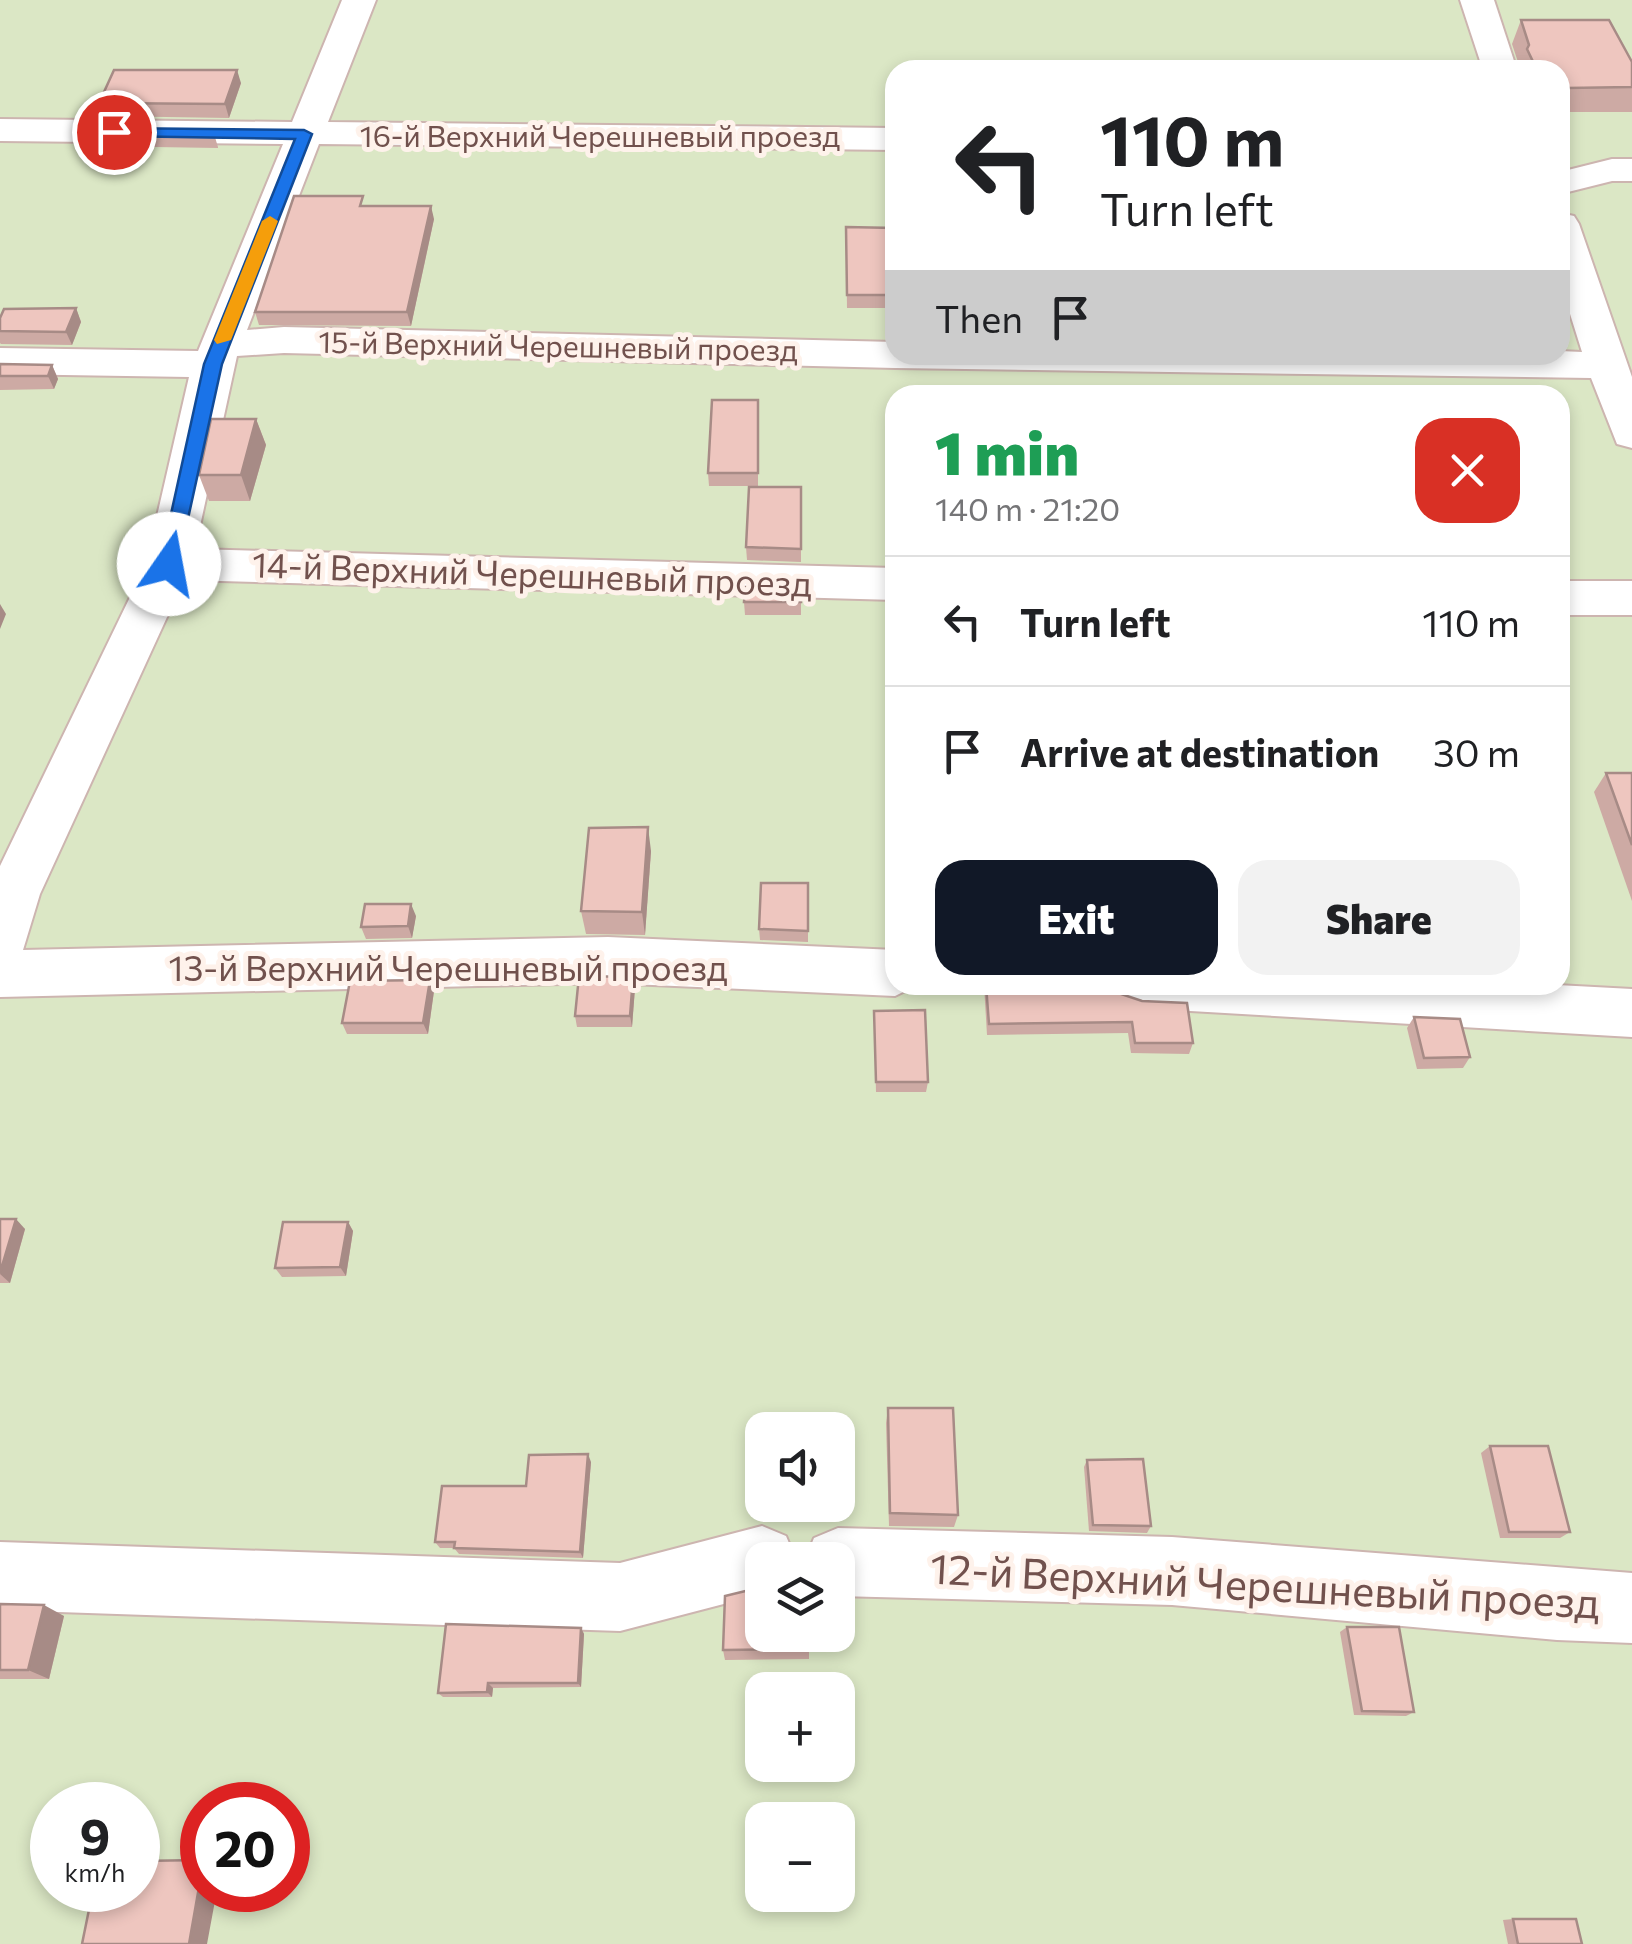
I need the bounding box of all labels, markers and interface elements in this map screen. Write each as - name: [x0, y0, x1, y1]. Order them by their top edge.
- pin: [72, 90, 157, 175]
- text: 110 m: [1100, 95, 1284, 180]
- icon: left: [935, 100, 1065, 230]
- icon: arrive: [87, 105, 142, 160]
- street label: 16-й Верхний Черешневый проезд: [360, 116, 840, 153]
- text: Turn left: [1100, 180, 1274, 235]
- icon: arrive: [1043, 290, 1098, 345]
- text: Then: [935, 294, 1023, 341]
- street label: 15-й Верхний Черешневый проезд: [318, 322, 798, 367]
- text: 1 min: [935, 414, 1079, 487]
- button: close: [1415, 418, 1520, 523]
- text: 140 m · 21:20: [935, 488, 1120, 528]
- position arrow: [117, 512, 221, 616]
- street label: 14-й Верхний Черешневый проезд: [251, 541, 813, 604]
- icon: left: [935, 594, 990, 649]
- text: Turn left: [1020, 598, 1171, 645]
- text: 110 m: [1422, 598, 1520, 645]
- icon: arrive: [935, 724, 990, 779]
- text: Arrive at destination: [1020, 728, 1379, 775]
- text: 30 m: [1433, 728, 1520, 775]
- button: Exit: [935, 860, 1218, 975]
- button: Share: [1238, 860, 1520, 975]
- street label: 13-й Верхний Черешневый проезд: [168, 945, 728, 988]
- map controls: [745, 1412, 855, 1912]
- button: sound: [745, 1412, 855, 1522]
- street label: 12-й Верхний Черешневый проезд: [929, 1540, 1601, 1628]
- button: layers: [745, 1542, 855, 1652]
- button: +: [745, 1672, 855, 1782]
- speed limit sign: 20: [180, 1782, 310, 1912]
- button: −: [745, 1802, 855, 1912]
- text: 9: [80, 1804, 110, 1865]
- text: km/h: [65, 1857, 125, 1887]

